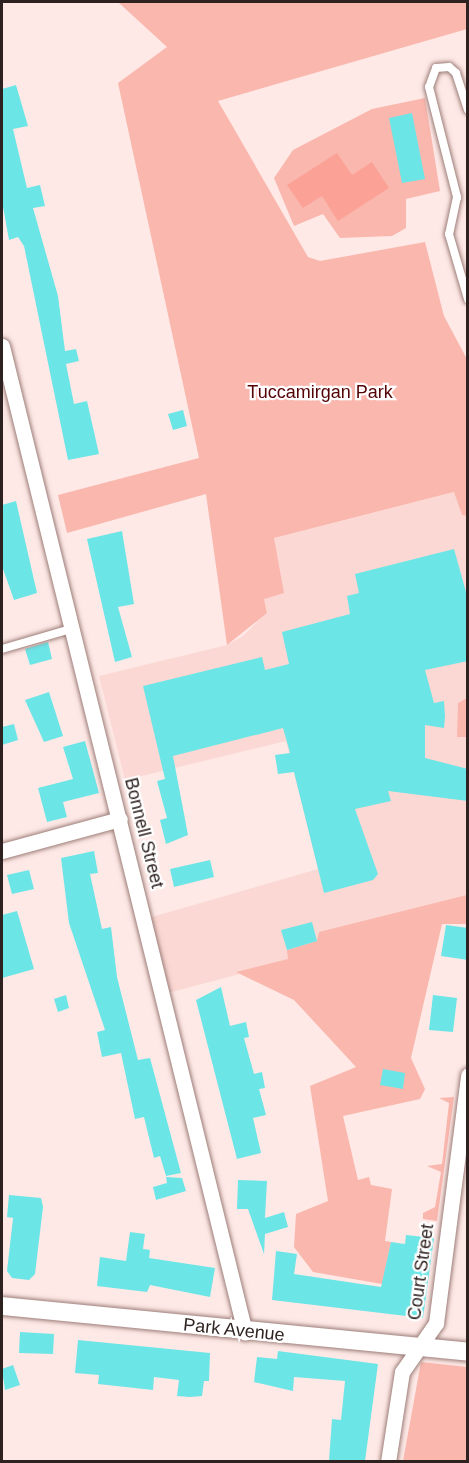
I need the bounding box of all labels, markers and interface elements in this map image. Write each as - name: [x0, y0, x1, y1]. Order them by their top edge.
- park label: Tuccamirgan Park: [247, 381, 393, 403]
- street label: Bonnell Street: [120, 776, 168, 890]
- street label: Court Street: [404, 1222, 438, 1322]
- street label: Park Avenue: [182, 1314, 286, 1346]

